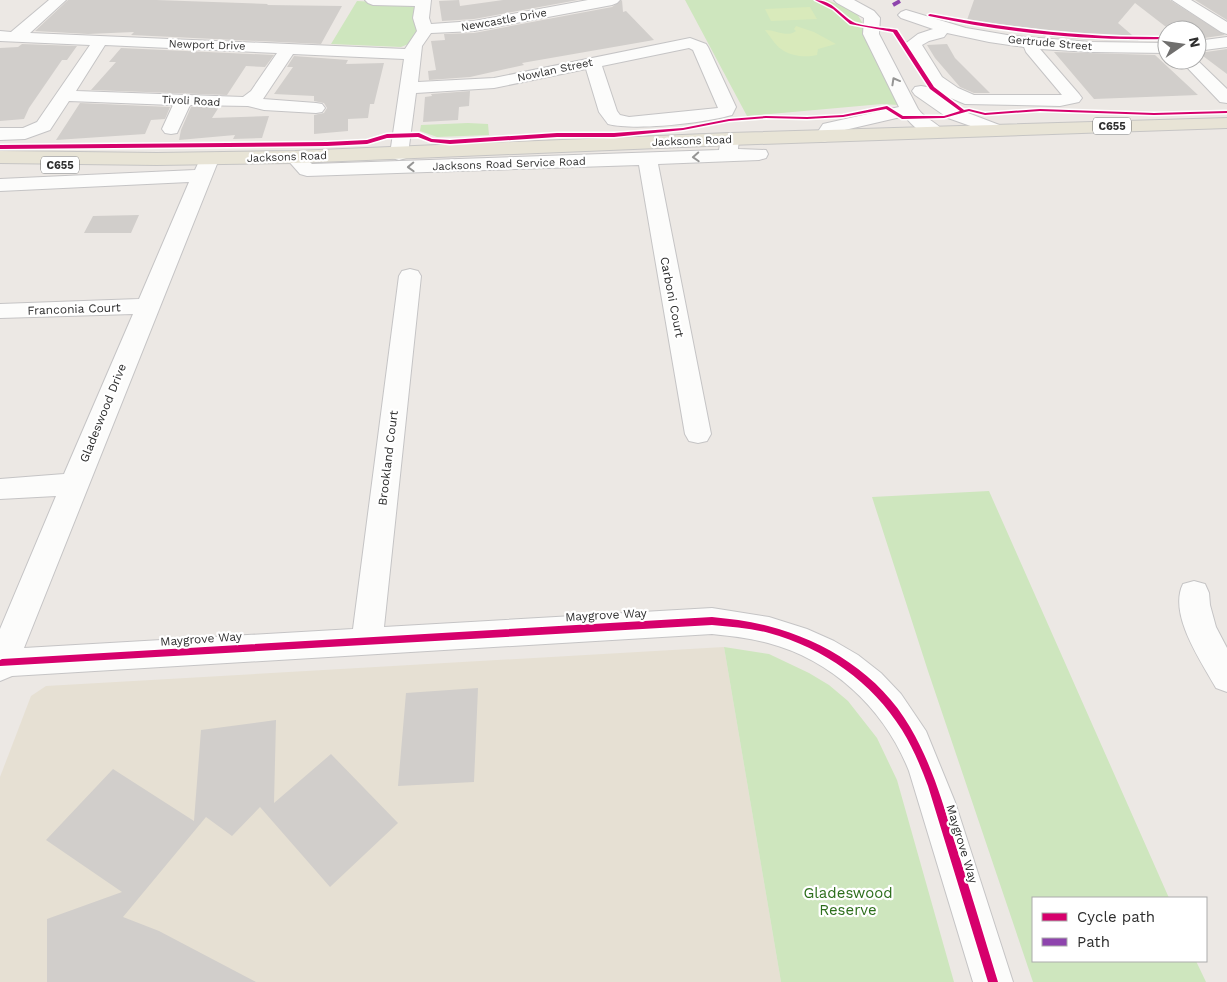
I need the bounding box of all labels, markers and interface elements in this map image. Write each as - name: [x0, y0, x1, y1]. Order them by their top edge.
- street label: Newcastle Drive: [460, 6, 548, 34]
- north arrow: [1157, 20, 1207, 70]
- street label: Gertrude Street: [1007, 33, 1093, 53]
- text: N: [1186, 35, 1204, 49]
- street label: Newport Drive: [168, 37, 246, 53]
- street label: Nowlan Street: [516, 56, 594, 84]
- one-way arrow: [891, 78, 901, 87]
- street label: Tivoli Road: [161, 93, 221, 109]
- road number: C655: [1093, 118, 1131, 134]
- street label: Jacksons Road: [652, 133, 732, 149]
- street label: Jacksons Road: [247, 149, 327, 165]
- one-way arrow: [691, 151, 699, 162]
- street label: Jacksons Road Service Road: [432, 155, 586, 173]
- road number: C655: [41, 156, 79, 174]
- one-way arrow: [406, 162, 414, 172]
- street label: Carboni Court: [657, 256, 687, 338]
- street label: Franconia Court: [27, 300, 121, 318]
- street label: Gladeswood Drive: [77, 362, 129, 464]
- street label: Brookland Court: [375, 410, 401, 506]
- street label: Maygrove Way: [565, 606, 648, 624]
- street label: Maygrove Way: [160, 629, 243, 649]
- street label: Maygrove Way: [943, 803, 981, 886]
- park label: Gladeswood Reserve: [803, 884, 893, 919]
- legend: [1032, 897, 1207, 962]
- text: Cycle path: [1077, 908, 1155, 926]
- text: Path: [1077, 933, 1110, 951]

